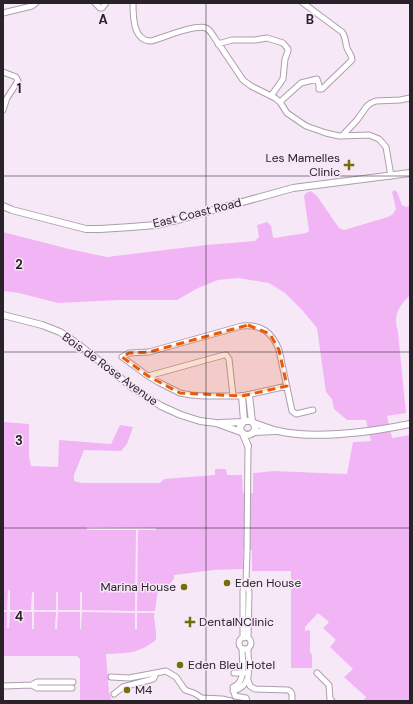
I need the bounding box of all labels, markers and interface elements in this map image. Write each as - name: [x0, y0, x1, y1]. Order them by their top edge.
- text: A: [98, 11, 108, 28]
- text: B: [306, 11, 314, 28]
- text: 1: [17, 80, 21, 97]
- place label: Les Mamelles Clinic: [266, 150, 340, 180]
- marker: Les Mamelles Clinic: [343, 159, 355, 171]
- street label: East Coast Road: [151, 194, 243, 232]
- text: 2: [15, 256, 23, 273]
- street label: Bois de Rose Avenue: [59, 329, 161, 409]
- text: 3: [15, 432, 23, 449]
- place label: Eden House: [235, 575, 301, 591]
- marker: Eden House: [222, 578, 232, 588]
- place label: Marina House: [100, 579, 176, 595]
- marker: Marina House: [179, 582, 189, 592]
- text: 4: [15, 608, 23, 625]
- place label: DentalNClinic: [199, 614, 274, 630]
- marker: DentalNClinic: [184, 616, 196, 628]
- place label: Eden Bleu Hotel: [188, 657, 275, 673]
- marker: Eden Bleu Hotel: [175, 660, 185, 670]
- place label: M4: [135, 682, 152, 698]
- marker: M4: [122, 685, 132, 695]

